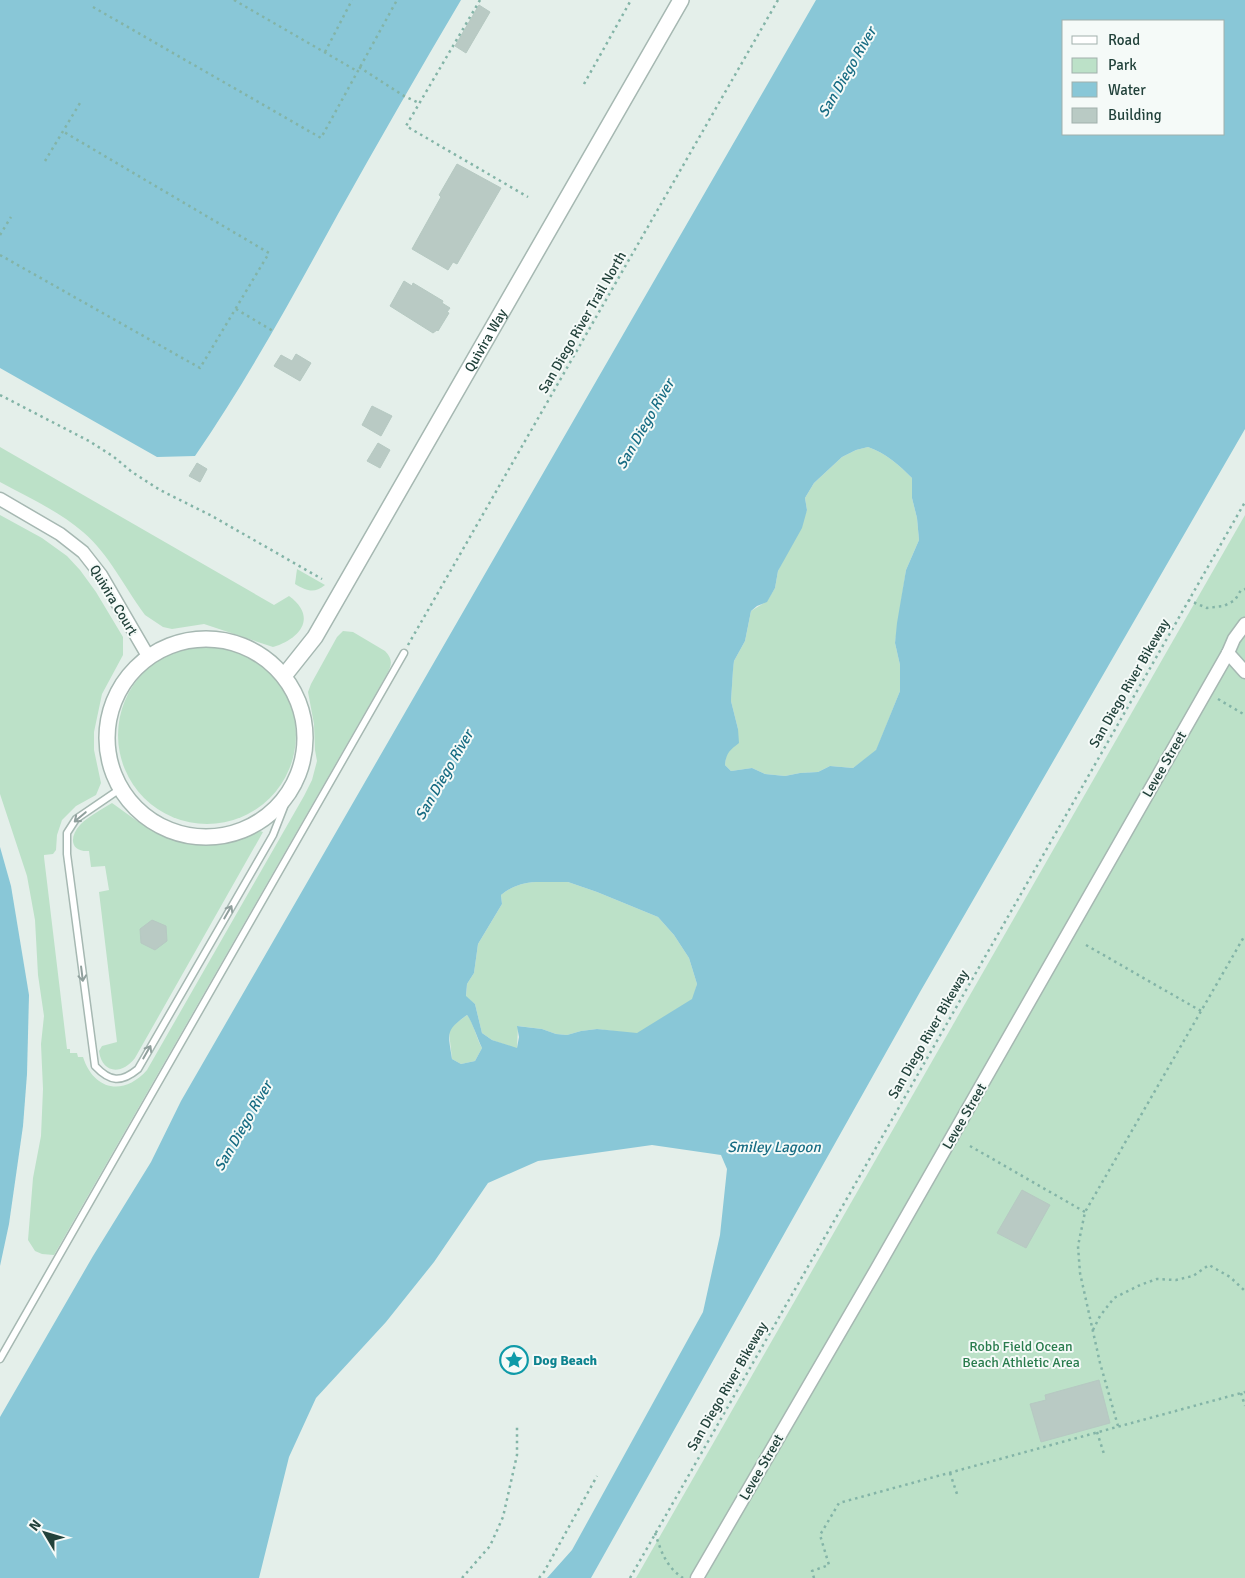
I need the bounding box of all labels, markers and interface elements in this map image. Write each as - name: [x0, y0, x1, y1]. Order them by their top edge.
- legend: [1062, 20, 1225, 135]
- water label: San Diego River: [814, 22, 881, 120]
- text: Road: [1108, 31, 1140, 49]
- text: Park: [1108, 56, 1137, 74]
- text: Water: [1108, 81, 1146, 99]
- text: Building: [1108, 106, 1162, 124]
- street label: San Diego River Trail North: [535, 248, 630, 396]
- street label: Quivira Way: [461, 305, 511, 375]
- water label: San Diego River: [612, 374, 679, 472]
- street label: Quivira Court: [86, 562, 141, 639]
- street label: San Diego River Bikeway: [1086, 615, 1174, 751]
- water label: San Diego River: [411, 725, 478, 823]
- street label: Levee Street: [1139, 728, 1190, 800]
- one-way arrow: [74, 812, 87, 823]
- one-way arrow: [224, 905, 234, 919]
- one-way arrow: [78, 965, 88, 981]
- street label: San Diego River Bikeway: [885, 966, 973, 1102]
- one-way arrow: [143, 1046, 153, 1060]
- water label: San Diego River: [210, 1076, 277, 1174]
- street label: Levee Street: [939, 1080, 990, 1152]
- water label: Smiley Lagoon: [727, 1138, 821, 1156]
- street label: San Diego River Bikeway: [684, 1318, 772, 1454]
- park label: Robb Field Ocean Beach Athletic Area: [962, 1338, 1080, 1371]
- place icon: Dog Beach: [499, 1345, 529, 1375]
- place label: Dog Beach: [533, 1352, 598, 1369]
- street label: Levee Street: [736, 1431, 787, 1503]
- north arrow: [20, 1508, 70, 1558]
- text: N: [25, 1516, 45, 1534]

